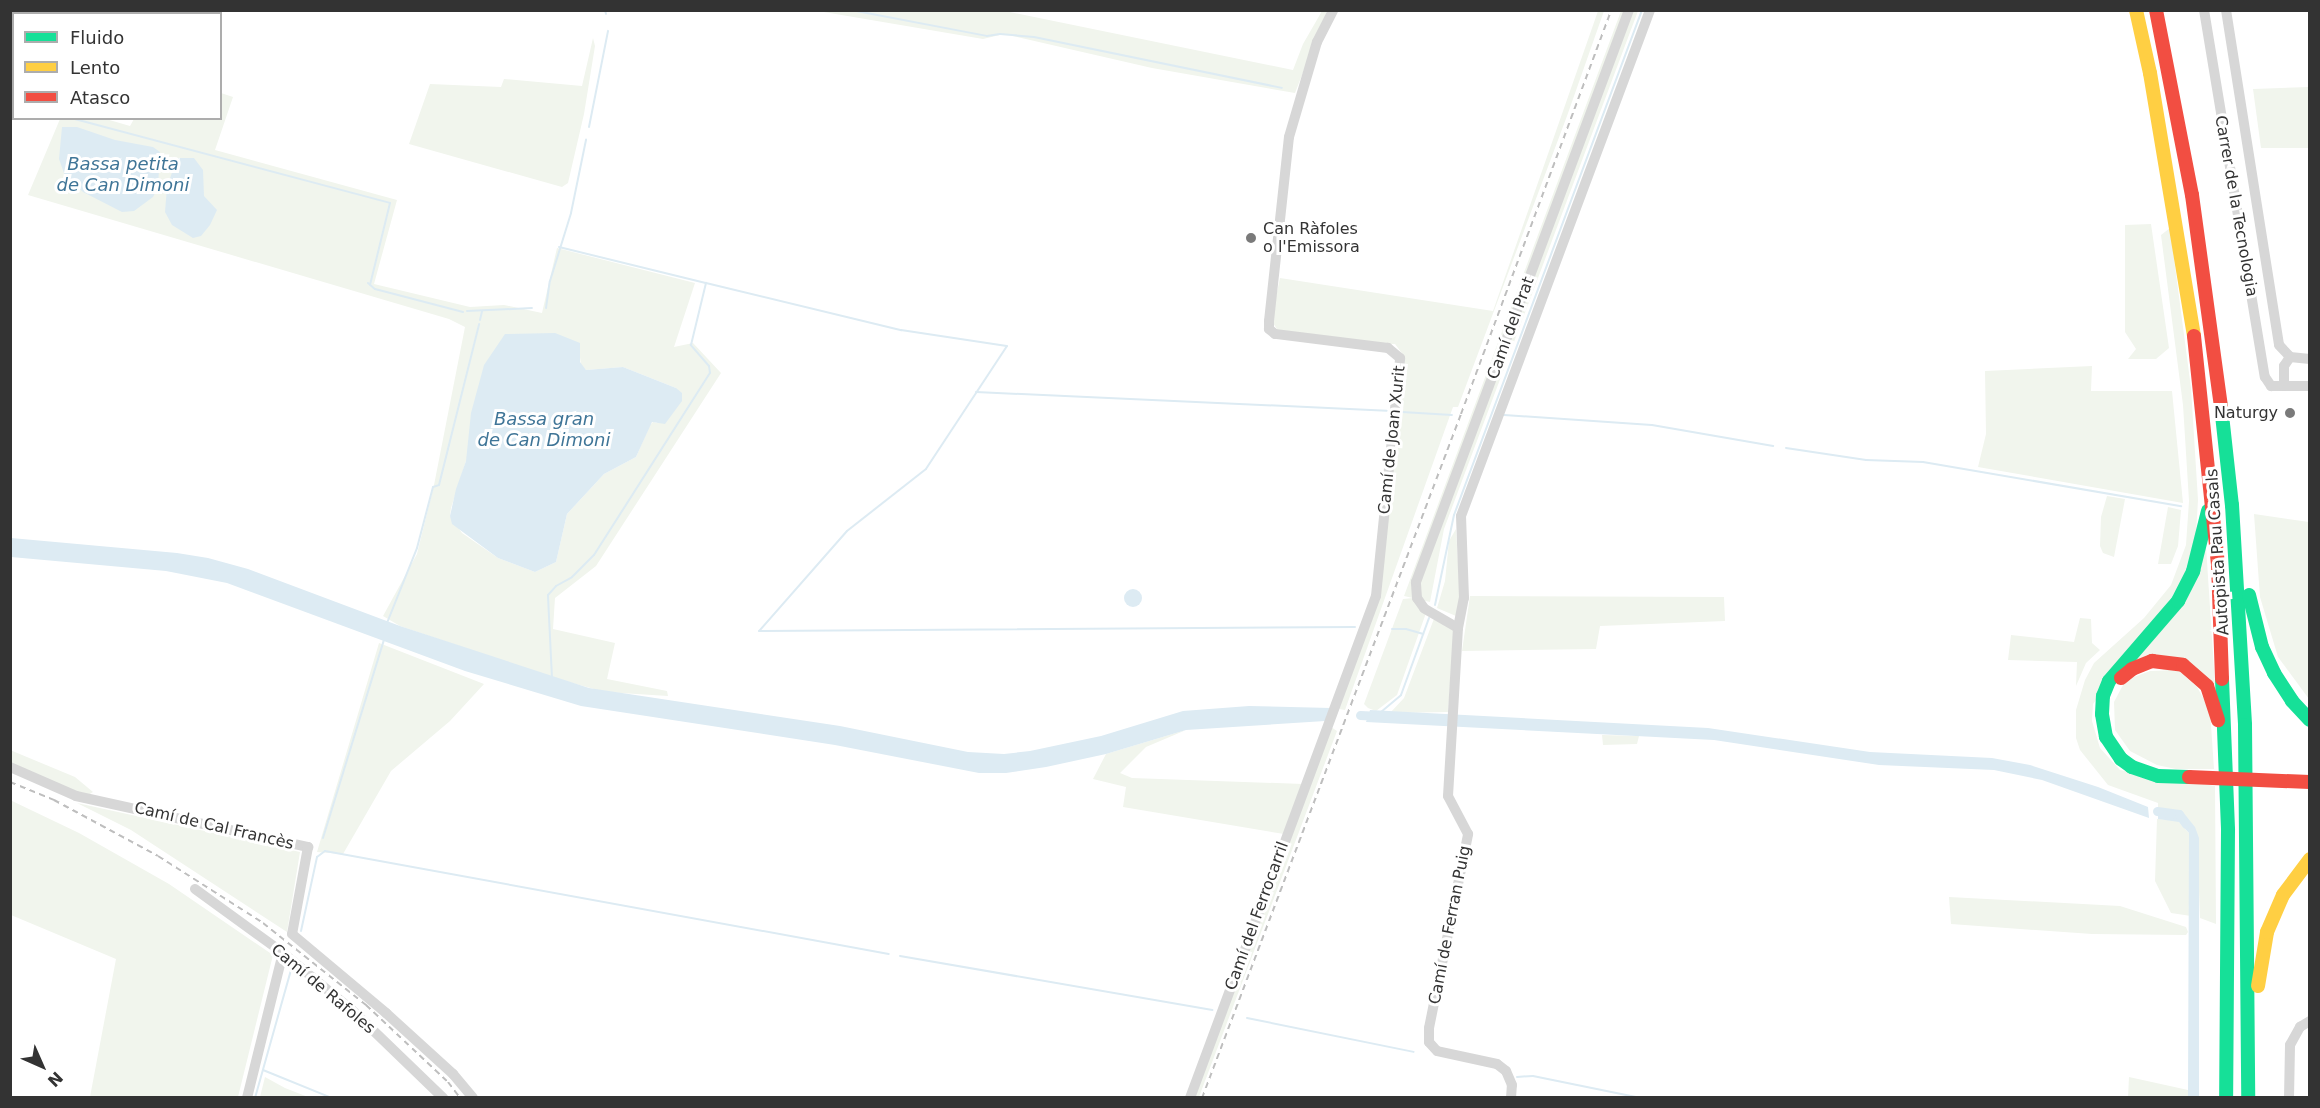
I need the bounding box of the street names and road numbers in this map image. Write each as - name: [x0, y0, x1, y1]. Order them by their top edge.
- street label: Carrer de la Tecnologia: [2211, 114, 2261, 298]
- street label: Camí del Prat: [1484, 274, 1538, 382]
- street label: Camí de Joan Xurit: [1375, 365, 1409, 515]
- street label: Autopista Pau Casals: [2203, 468, 2233, 636]
- street label: Camí de Cal Francès: [132, 798, 296, 854]
- street label: Camí del Ferrocarril: [1221, 839, 1293, 993]
- street label: Camí de Ferran Puig: [1425, 844, 1475, 1006]
- street label: Camí de Rafoles: [267, 940, 379, 1038]

